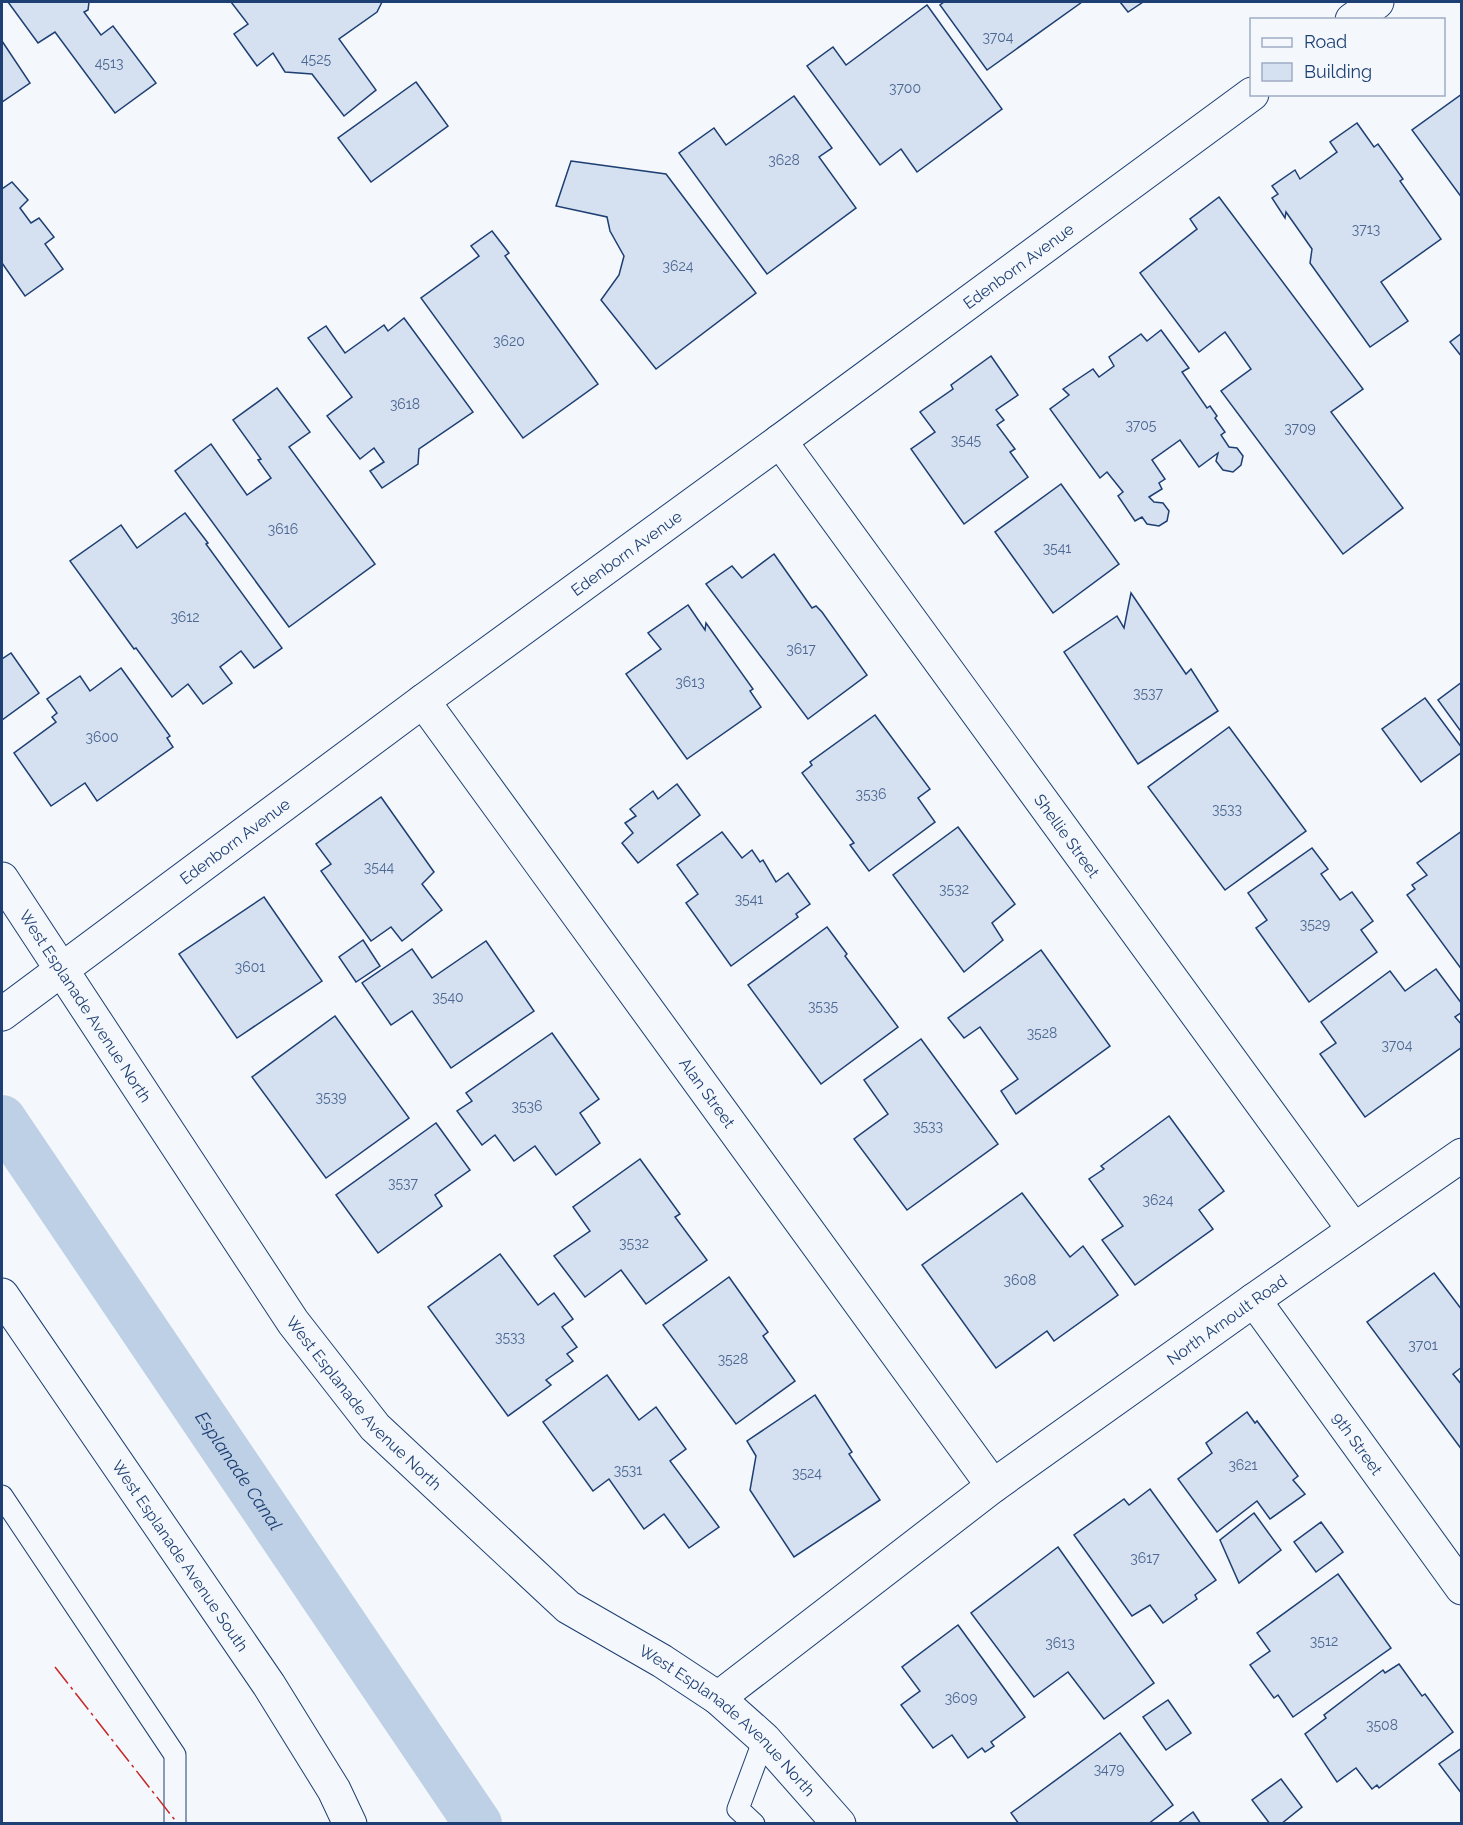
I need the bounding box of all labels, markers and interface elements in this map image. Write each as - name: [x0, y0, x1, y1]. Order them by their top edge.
- legend: [1250, 18, 1445, 96]
- house number: 3704: [982, 29, 1014, 45]
- text: Road: [1304, 31, 1347, 52]
- house number: 4525: [301, 51, 331, 67]
- house number: 4513: [95, 55, 123, 71]
- text: Building: [1304, 61, 1372, 82]
- house number: 3700: [889, 80, 921, 96]
- house number: 3628: [768, 152, 800, 168]
- street label: Edenborn Avenue: [959, 219, 1077, 313]
- house number: 3713: [1352, 221, 1380, 237]
- house number: 3624: [663, 258, 694, 274]
- house number: 3620: [493, 333, 525, 349]
- house number: 3618: [390, 396, 420, 412]
- house number: 3705: [1125, 417, 1157, 433]
- house number: 3709: [1284, 420, 1316, 436]
- house number: 3545: [951, 432, 982, 448]
- street label: Edenborn Avenue: [567, 506, 685, 600]
- house number: 3616: [268, 521, 298, 537]
- house number: 3541: [1043, 540, 1071, 556]
- house number: 3612: [170, 609, 200, 625]
- house number: 3617: [786, 641, 816, 657]
- house number: 3613: [675, 674, 705, 690]
- house number: 3537: [1133, 685, 1164, 701]
- house number: 3600: [85, 729, 119, 745]
- house number: 3536: [855, 786, 887, 802]
- street label: Shellie Street: [1030, 790, 1104, 882]
- street label: Edenborn Avenue: [176, 794, 294, 888]
- house number: 3533: [1212, 801, 1242, 817]
- house number: 3544: [364, 859, 395, 875]
- house number: 3532: [939, 881, 969, 897]
- house number: 3541: [735, 891, 763, 907]
- street label: West Esplanade Avenue North: [15, 906, 155, 1106]
- house number: 3529: [1300, 916, 1330, 932]
- house number: 3601: [235, 959, 265, 975]
- house number: 3540: [432, 989, 464, 1005]
- house number: 3535: [808, 998, 838, 1014]
- house number: 3528: [1027, 1025, 1057, 1041]
- house number: 3704: [1381, 1037, 1413, 1053]
- street label: Alan Street: [676, 1054, 739, 1132]
- house number: 3539: [316, 1089, 346, 1105]
- house number: 3536: [511, 1098, 543, 1114]
- house number: 3533: [913, 1118, 943, 1134]
- house number: 3537: [388, 1175, 419, 1191]
- house number: 3624: [1143, 1192, 1174, 1208]
- house number: 3532: [619, 1235, 649, 1251]
- street label: North Arnoult Road: [1163, 1271, 1290, 1369]
- house number: 3608: [1004, 1272, 1036, 1288]
- street label: West Esplanade Avenue North: [282, 1312, 446, 1494]
- house number: 3533: [495, 1329, 525, 1345]
- house number: 3701: [1408, 1337, 1438, 1353]
- house number: 3528: [718, 1351, 748, 1367]
- water label: Esplanade Canal: [192, 1407, 287, 1534]
- street label: 9th Street: [1329, 1408, 1387, 1479]
- street label: West Esplanade Avenue South: [108, 1457, 253, 1655]
- house number: 3621: [1228, 1457, 1258, 1473]
- house number: 3531: [614, 1462, 642, 1478]
- house number: 3524: [792, 1465, 822, 1481]
- house number: 3617: [1130, 1550, 1160, 1566]
- house number: 3512: [1310, 1633, 1338, 1649]
- house number: 3613: [1045, 1635, 1075, 1651]
- street label: West Esplanade Avenue North: [636, 1640, 819, 1800]
- house number: 3609: [945, 1690, 977, 1706]
- house number: 3508: [1366, 1717, 1398, 1733]
- house number: 3479: [1094, 1761, 1124, 1777]

